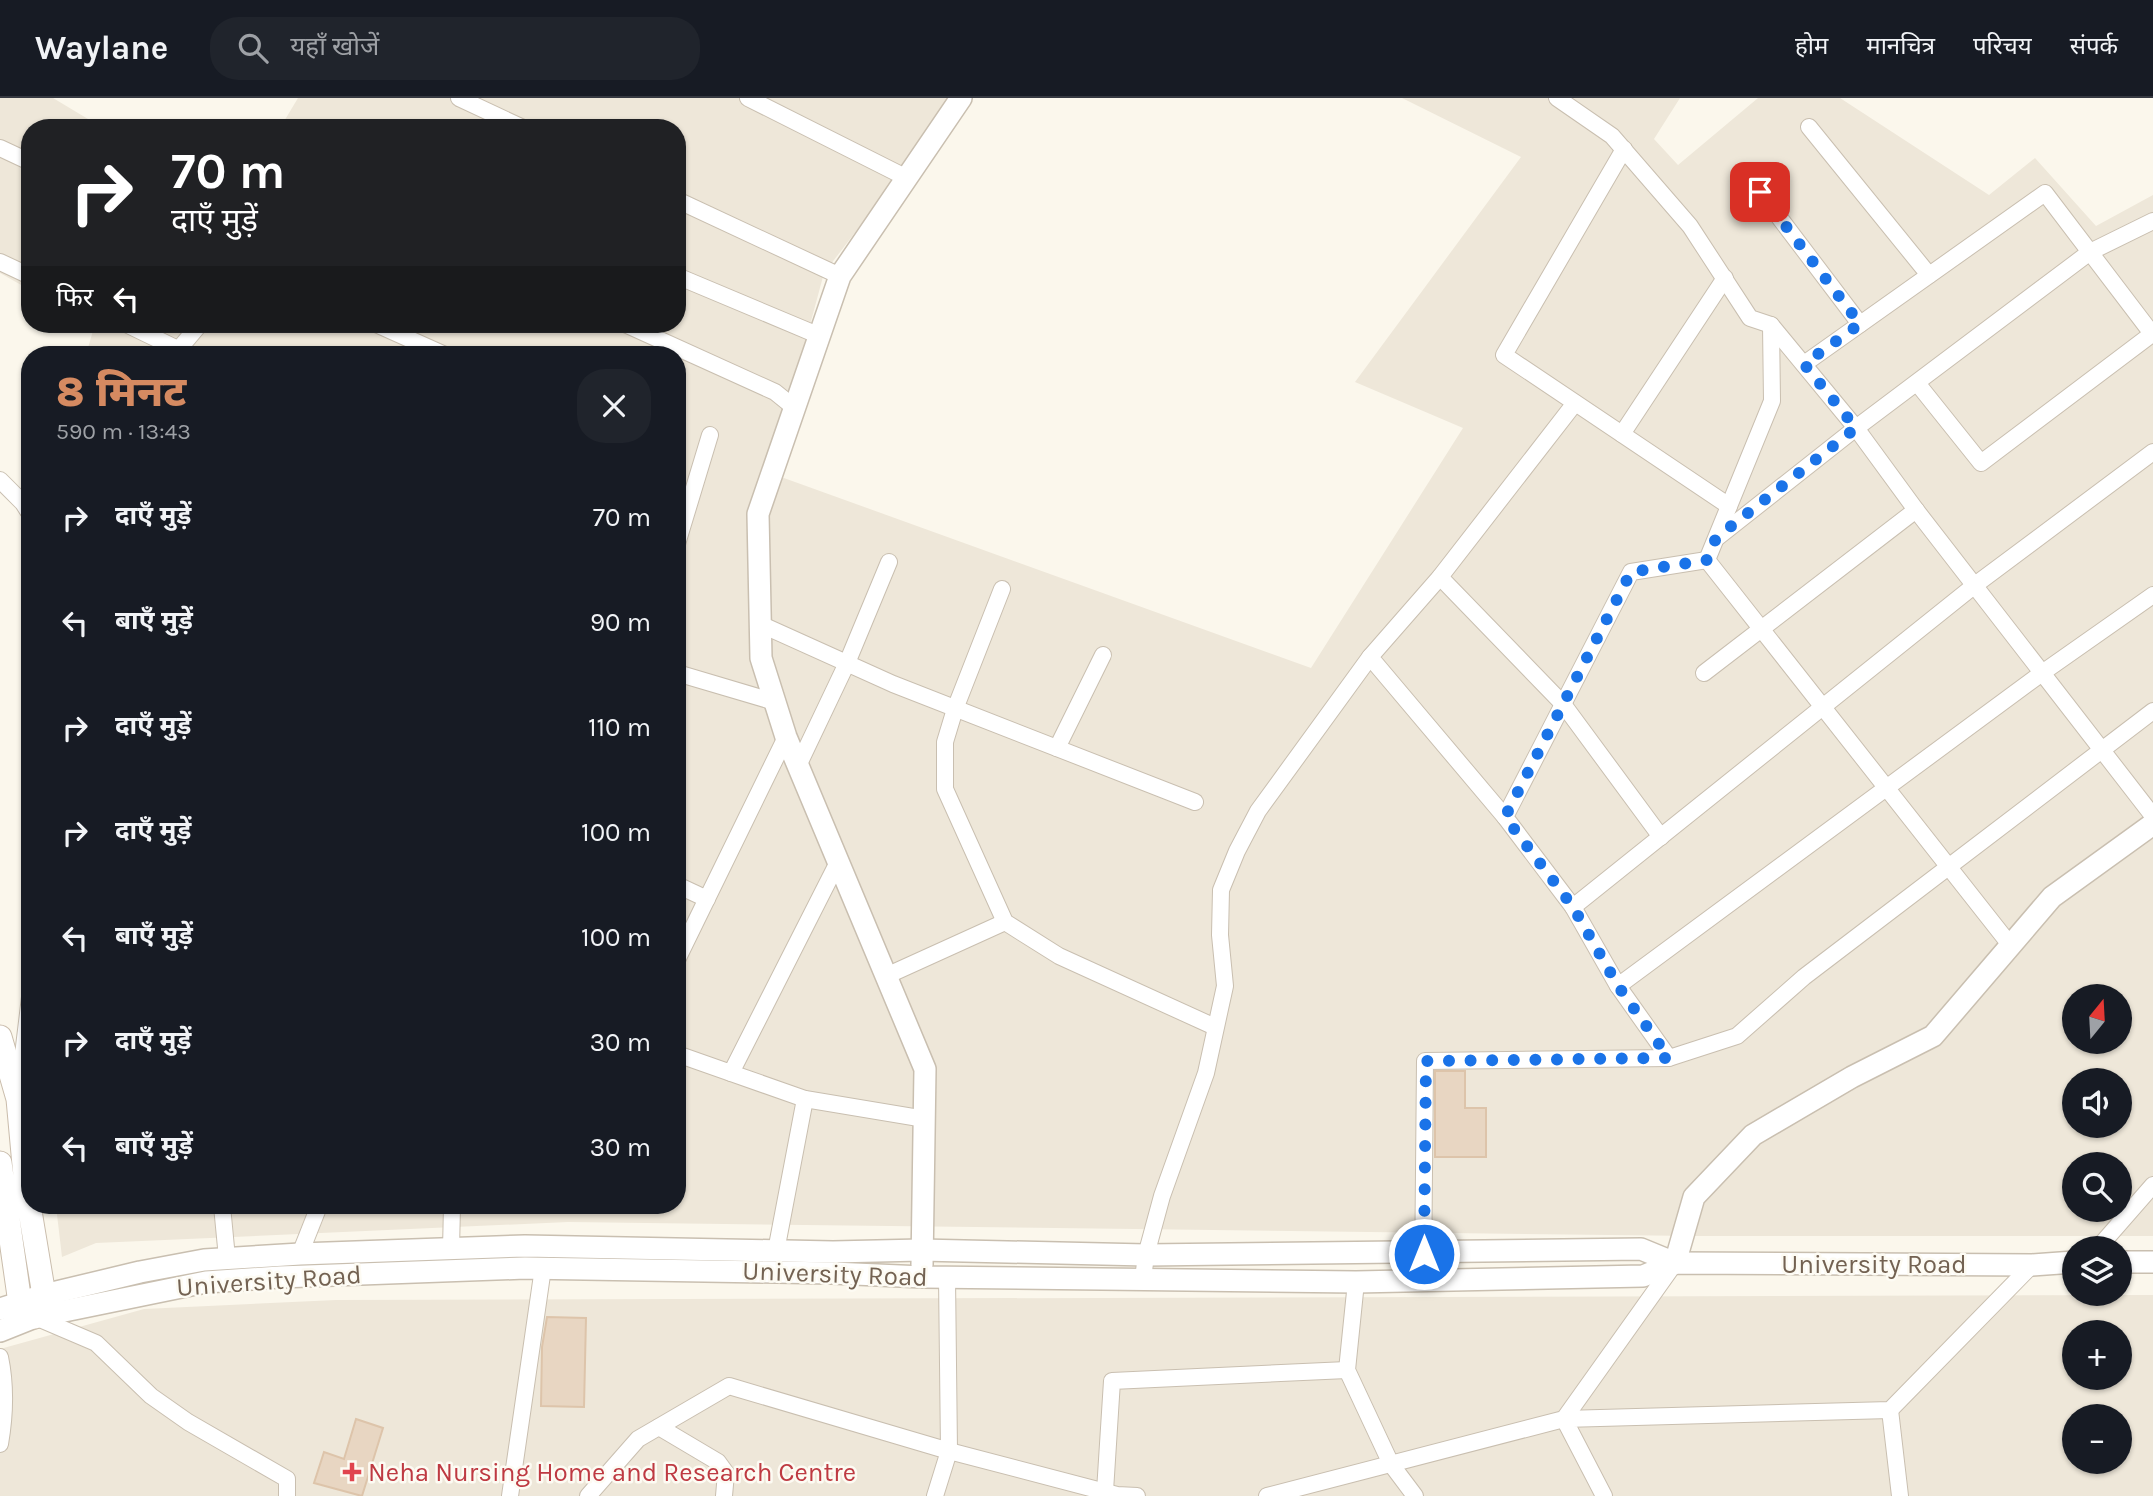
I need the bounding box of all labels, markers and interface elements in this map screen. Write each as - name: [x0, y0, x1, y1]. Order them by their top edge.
- search box: [210, 17, 700, 80]
- text: Waylane: [35, 29, 168, 67]
- icon: search: [234, 29, 272, 67]
- text: यहाँ खोजें: [290, 31, 379, 62]
- text: होम: [1795, 32, 1828, 60]
- text: मानचित्र: [1866, 32, 1935, 60]
- text: परिचय: [1973, 32, 2032, 60]
- text: संपर्क: [2070, 32, 2118, 60]
- text: 70 m: [171, 143, 285, 200]
- icon: right: [56, 147, 147, 238]
- pin: [1730, 162, 1790, 222]
- icon: arrive: [1741, 173, 1779, 211]
- text: दाएँ मुड़ें: [171, 202, 258, 239]
- icon: left: [107, 280, 145, 318]
- text: फिर: [56, 282, 93, 313]
- text: 8 मिनट: [56, 367, 186, 417]
- button: close: [577, 369, 651, 443]
- text: 590 m · 13:43: [56, 418, 191, 445]
- icon: right: [56, 499, 94, 537]
- text: दाएँ मुड़ें: [115, 500, 191, 531]
- text: 70 m: [593, 502, 651, 533]
- icon: left: [56, 604, 94, 642]
- text: बाएँ मुड़ें: [115, 605, 193, 636]
- text: 90 m: [590, 607, 651, 638]
- icon: right: [56, 709, 94, 747]
- text: दाएँ मुड़ें: [115, 710, 191, 741]
- text: 110 m: [588, 712, 651, 743]
- icon: right: [56, 814, 94, 852]
- text: दाएँ मुड़ें: [115, 815, 191, 846]
- text: 100 m: [581, 817, 651, 848]
- icon: left: [56, 919, 94, 957]
- text: बाएँ मुड़ें: [115, 920, 193, 951]
- text: 100 m: [581, 922, 651, 953]
- north arrow: [2062, 984, 2132, 1054]
- map controls: [2062, 984, 2132, 1474]
- icon: right: [56, 1024, 94, 1062]
- text: दाएँ मुड़ें: [115, 1025, 191, 1056]
- text: 30 m: [590, 1027, 651, 1058]
- button: sound: [2062, 1068, 2132, 1138]
- icon: left: [56, 1129, 94, 1167]
- text: बाएँ मुड़ें: [115, 1130, 193, 1161]
- text: 30 m: [590, 1132, 651, 1163]
- button: search: [2062, 1152, 2132, 1222]
- position arrow: [1387, 1217, 1461, 1291]
- button: layers: [2062, 1236, 2132, 1306]
- street label: University Road: [1781, 1249, 1967, 1280]
- street label: University Road: [742, 1255, 928, 1293]
- street label: University Road: [175, 1259, 363, 1303]
- button: +: [2062, 1320, 2132, 1390]
- button: −: [2062, 1404, 2132, 1474]
- place label: Neha Nursing Home and Research Centre: [368, 1457, 856, 1488]
- marker: Neha Nursing Home and Research Centre: [342, 1462, 362, 1482]

